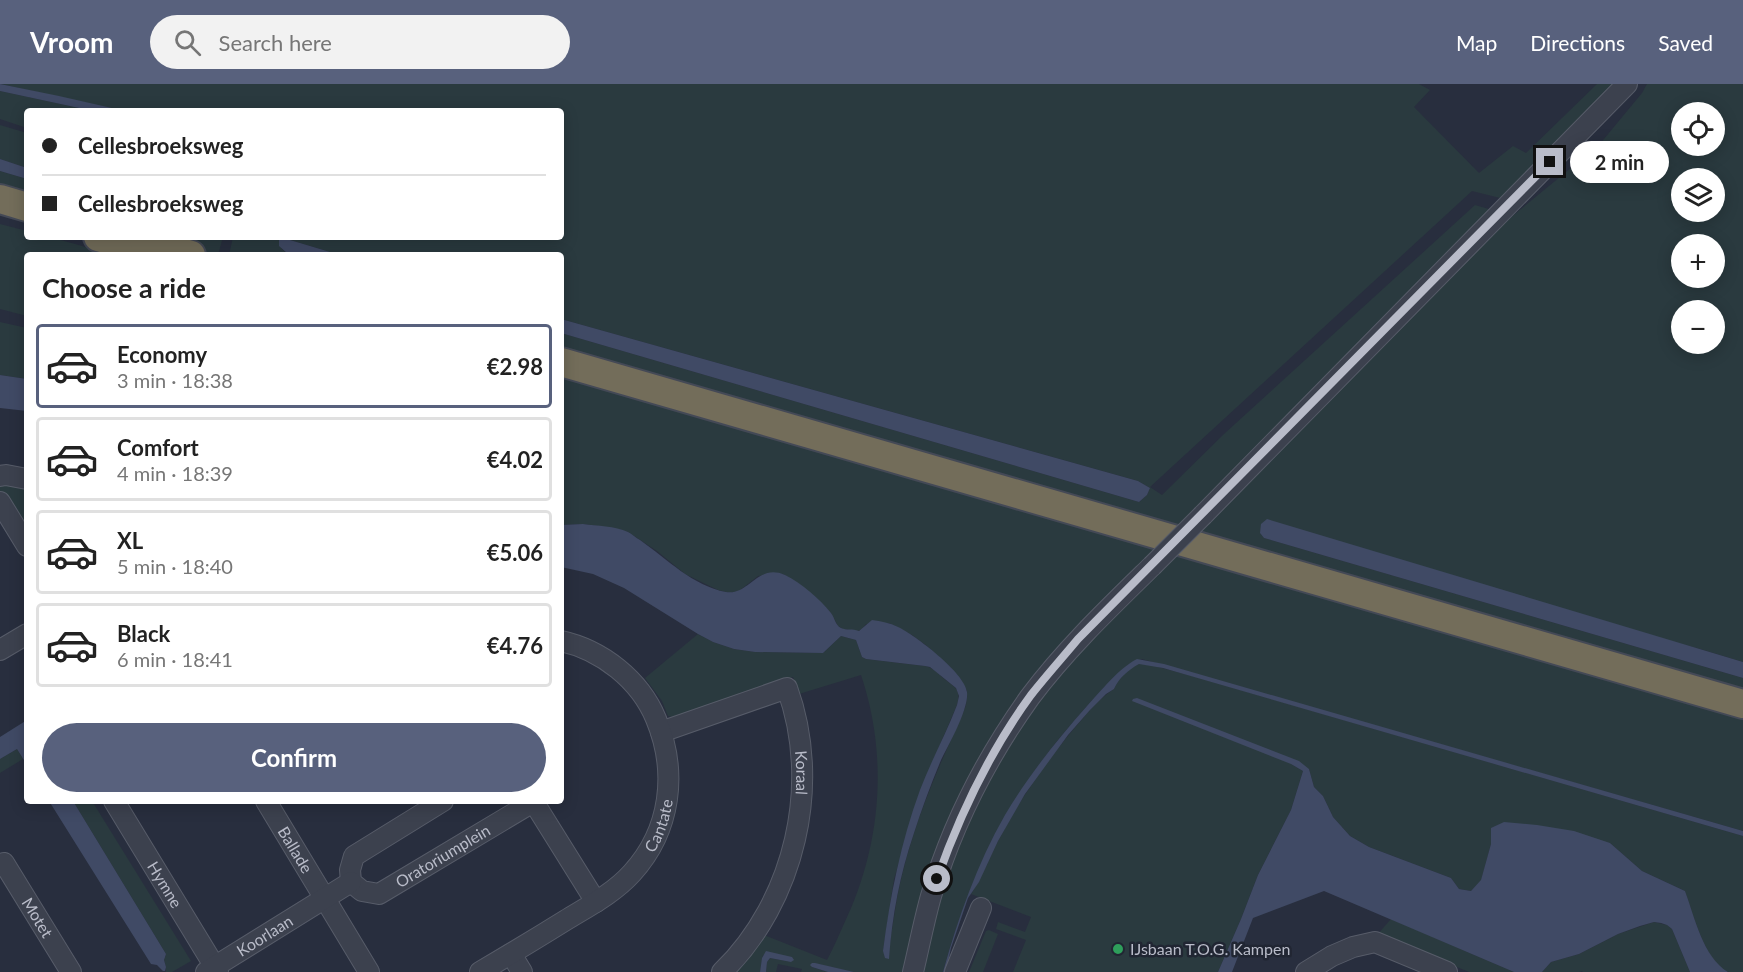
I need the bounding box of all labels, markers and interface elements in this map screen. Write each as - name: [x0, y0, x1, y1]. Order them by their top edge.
- search box: [150, 15, 570, 69]
- text: Vroom: [30, 25, 114, 59]
- icon: search: [171, 26, 204, 59]
- text: Search here: [219, 29, 332, 56]
- text: Map: [1456, 30, 1497, 55]
- text: Directions: [1530, 30, 1625, 55]
- text: Saved: [1658, 30, 1713, 55]
- map controls: [1671, 102, 1725, 354]
- button: locate: [1671, 102, 1725, 156]
- text: Cellesbroeksweg: [78, 132, 243, 159]
- callout: 2 min: [1571, 141, 1670, 183]
- route end: [1536, 148, 1563, 175]
- text: 2 min: [1595, 150, 1644, 174]
- button: layers: [1671, 168, 1725, 222]
- text: Cellesbroeksweg: [78, 190, 243, 217]
- button: +: [1671, 234, 1725, 288]
- text: Choose a ride: [42, 271, 206, 304]
- button: −: [1671, 300, 1725, 354]
- icon: car: [45, 339, 99, 393]
- text: Economy: [117, 341, 207, 368]
- text: €2.98: [487, 353, 543, 380]
- text: 3 min · 18:38: [117, 368, 233, 392]
- icon: car: [45, 432, 99, 486]
- text: Comfort: [117, 434, 199, 461]
- text: €4.02: [487, 446, 543, 473]
- text: 4 min · 18:39: [117, 461, 233, 485]
- icon: car: [45, 525, 99, 579]
- text: XL: [117, 527, 143, 554]
- text: €5.06: [487, 539, 543, 566]
- text: 5 min · 18:40: [117, 554, 233, 578]
- icon: car: [45, 618, 99, 672]
- text: Black: [117, 620, 170, 647]
- text: €4.76: [487, 632, 543, 659]
- text: 6 min · 18:41: [117, 647, 233, 671]
- button: Confirm: [42, 723, 546, 792]
- street label: Koraal: [792, 750, 812, 796]
- street label: Cantate: [640, 798, 676, 855]
- street label: Oratoriumplein: [392, 820, 493, 891]
- street label: Ballade: [275, 823, 317, 876]
- street label: Hymne: [144, 858, 187, 911]
- route start: [923, 865, 950, 892]
- street label: Motet: [18, 894, 58, 941]
- street label: Koorlaan: [233, 911, 296, 960]
- place label: IJsbaan T.O.G. Kampen: [1130, 939, 1290, 958]
- marker: IJsbaan T.O.G. Kampen: [1111, 942, 1125, 956]

